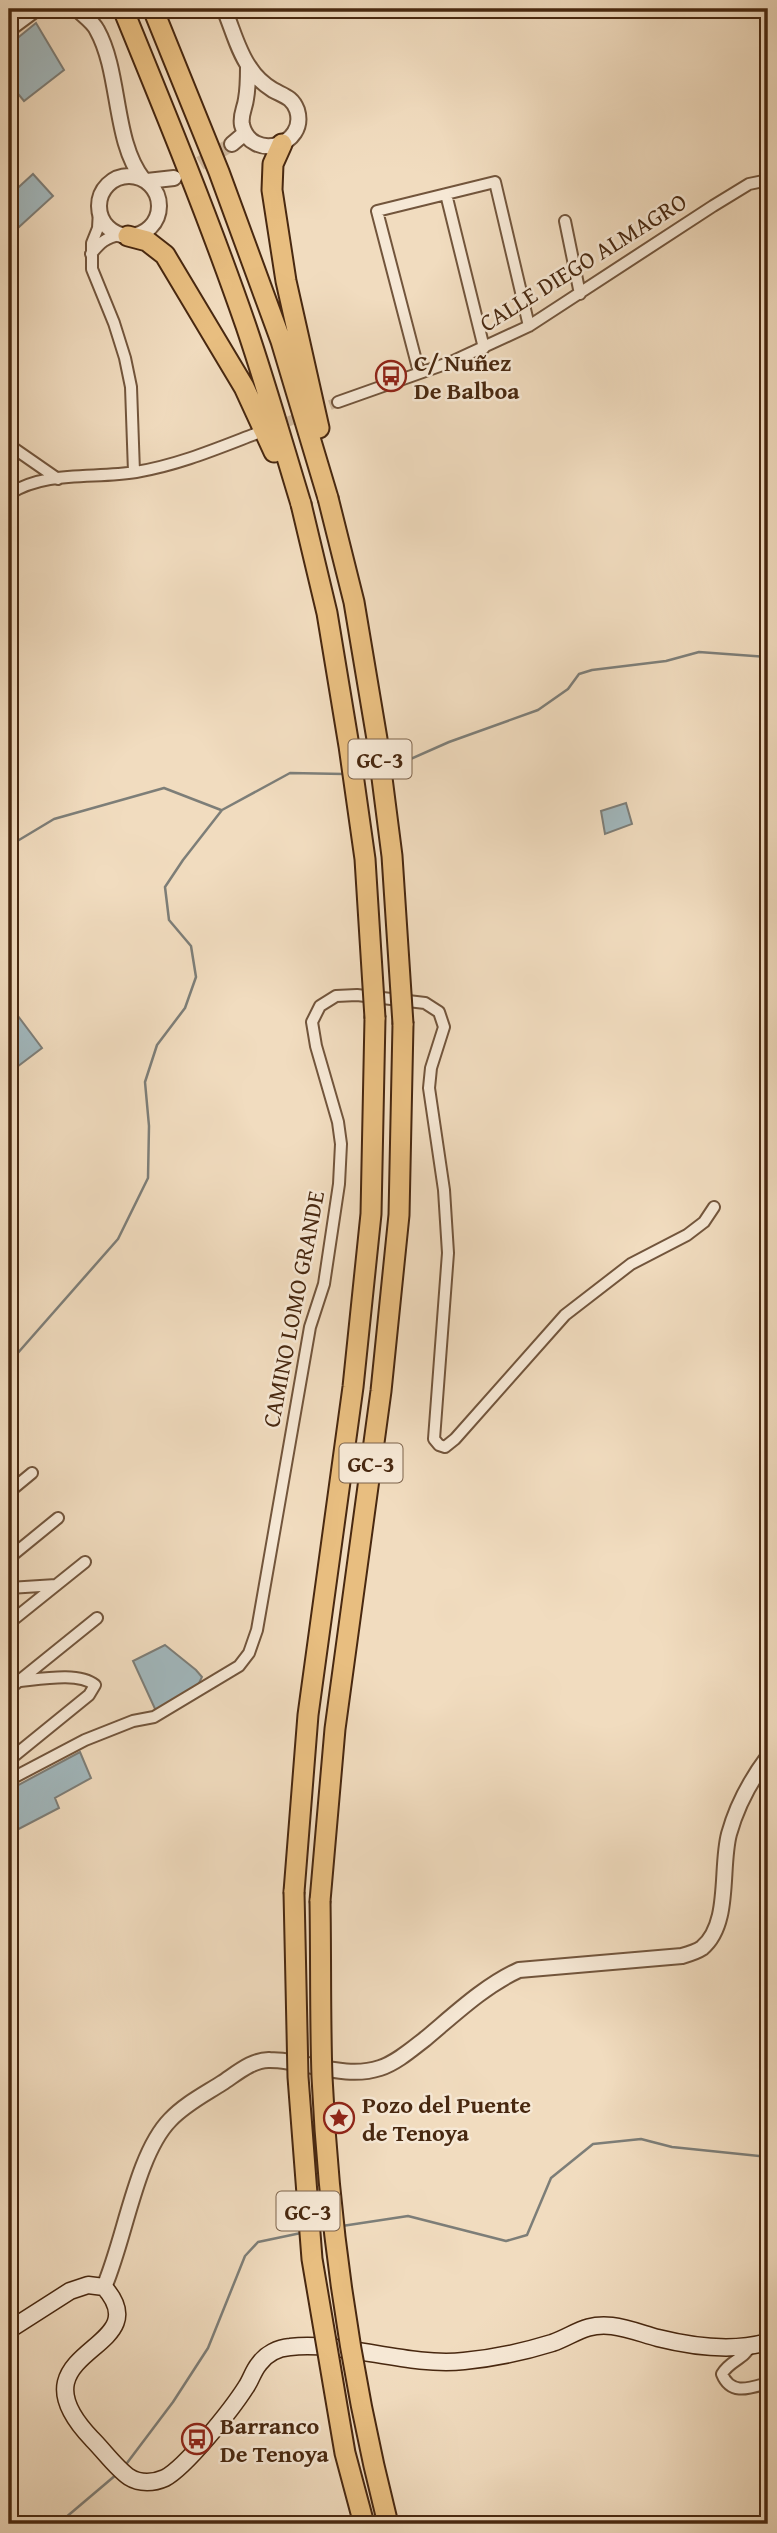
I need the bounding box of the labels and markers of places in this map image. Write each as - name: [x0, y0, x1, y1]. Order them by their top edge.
- place label: C/ Nuñez De Balboa: [414, 345, 520, 408]
- bus stop icon: C/ Nuñez De Balboa: [374, 359, 408, 393]
- place label: Pozo del Puente de Tenoya: [362, 2087, 531, 2150]
- place icon: Pozo del Puente de Tenoya: [322, 2101, 356, 2135]
- place label: Barranco De Tenoya: [220, 2408, 330, 2471]
- bus stop icon: Barranco De Tenoya: [180, 2422, 214, 2456]

